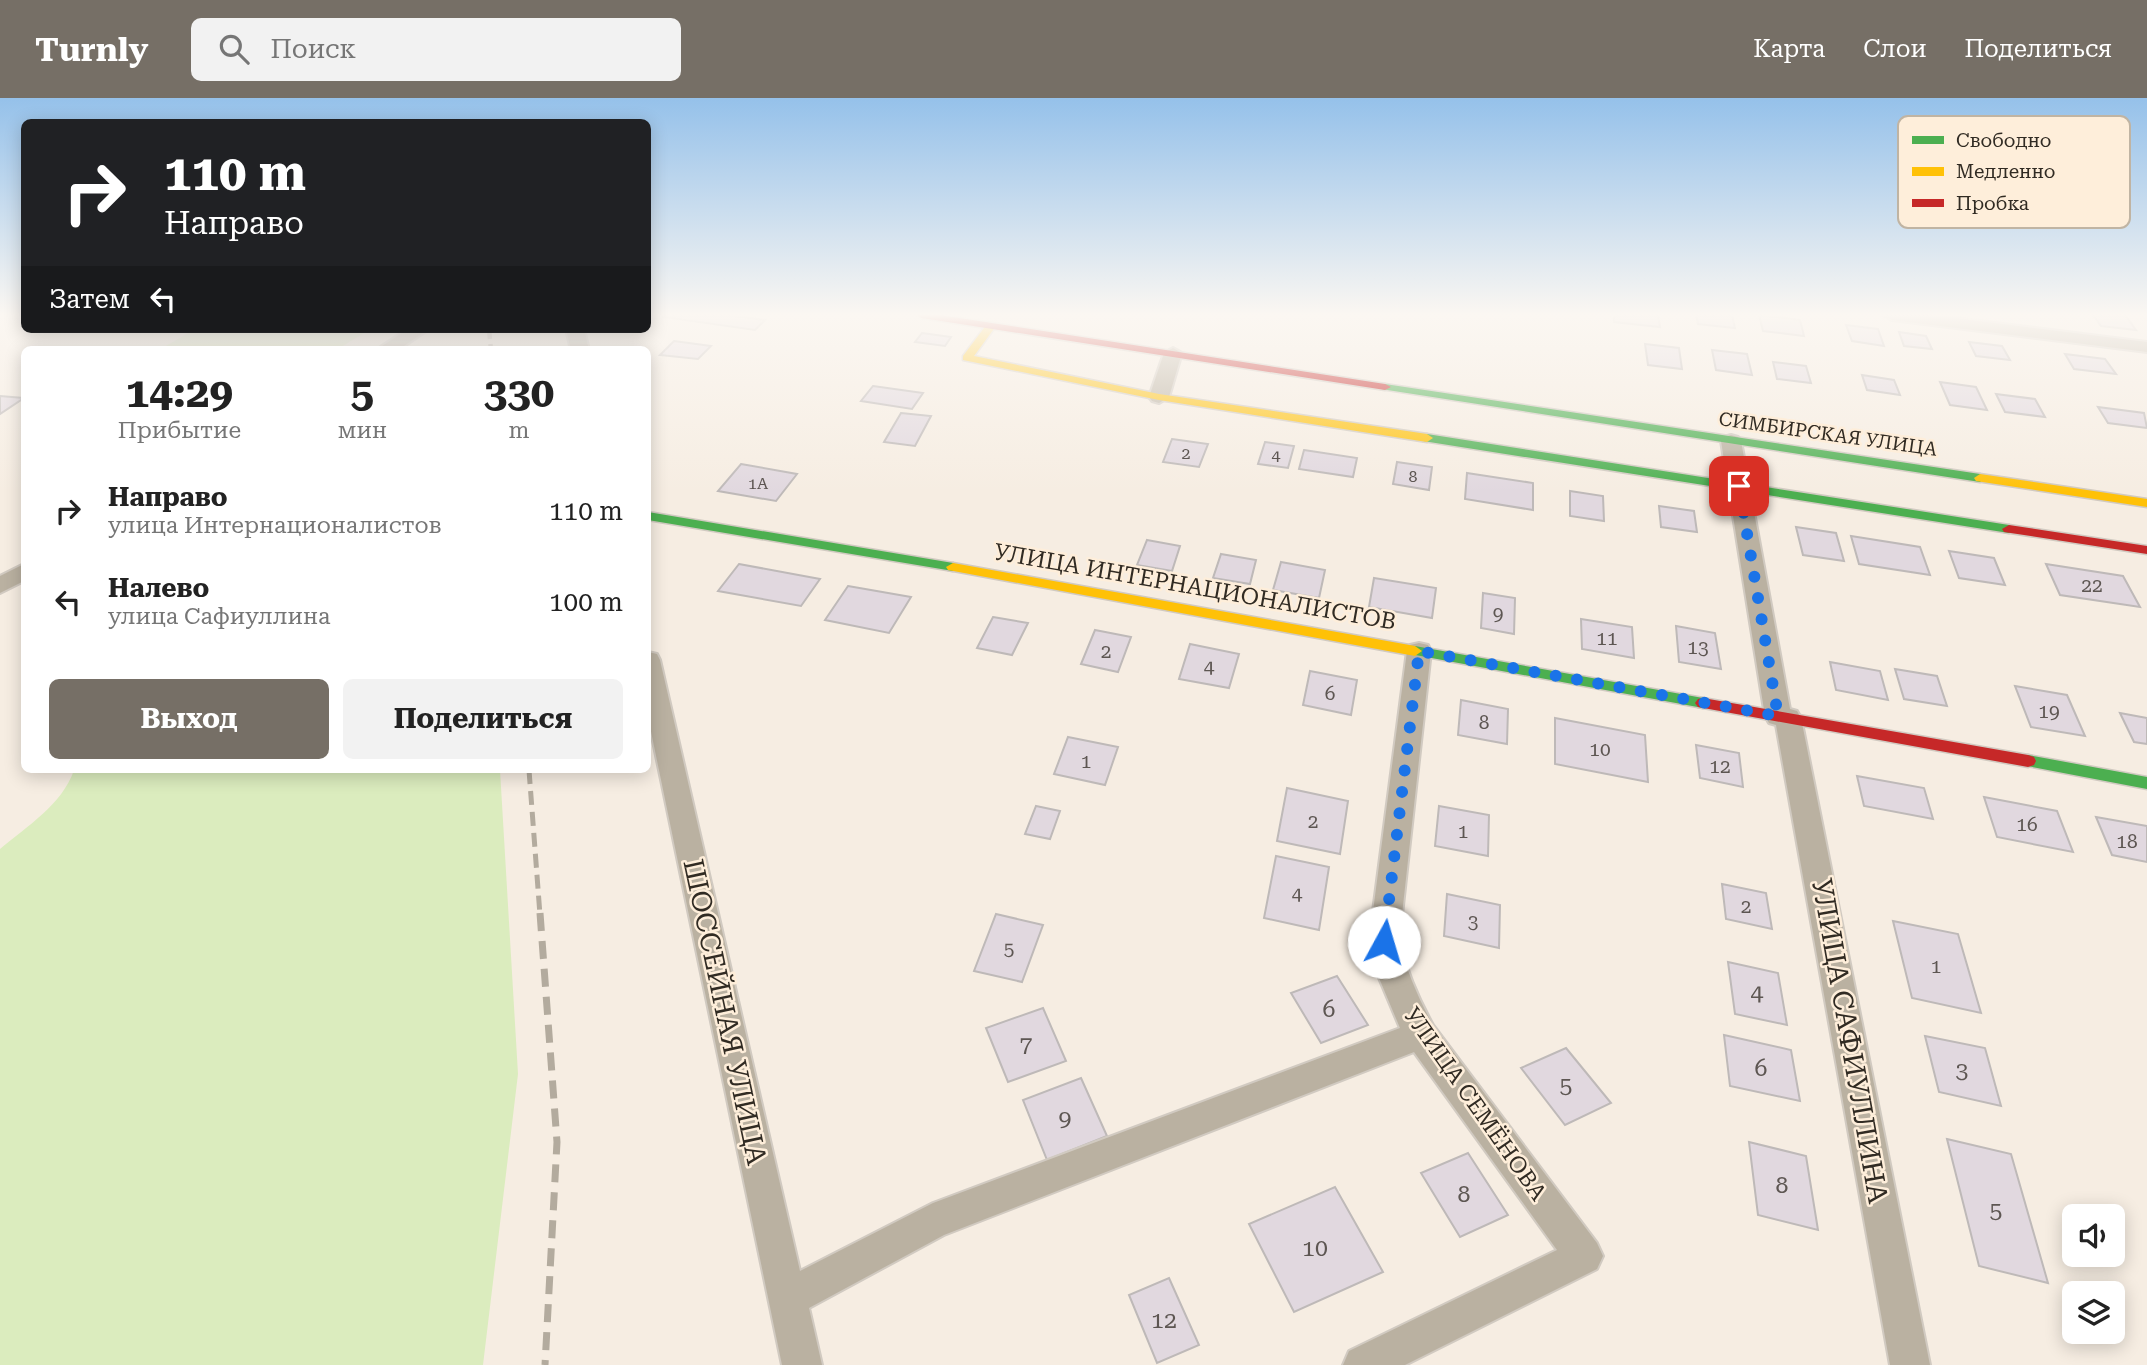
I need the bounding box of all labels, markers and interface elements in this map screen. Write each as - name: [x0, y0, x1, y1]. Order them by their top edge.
- search box: [191, 18, 681, 81]
- text: Turnly: [35, 30, 149, 69]
- icon: search: [215, 30, 253, 68]
- text: Поиск: [271, 34, 356, 64]
- text: Карта: [1753, 35, 1825, 63]
- text: Слои: [1863, 35, 1926, 63]
- text: Поделиться: [1964, 35, 2112, 63]
- legend: [1898, 116, 2130, 228]
- text: Свободно: [1956, 129, 2051, 152]
- text: 110 m: [164, 145, 306, 202]
- icon: right: [49, 147, 140, 238]
- text: Медленно: [1956, 160, 2055, 183]
- text: Пробка: [1956, 192, 2030, 215]
- text: Направо: [164, 204, 304, 242]
- icon: left: [144, 280, 182, 318]
- text: Затем: [49, 284, 130, 314]
- text: 14:29: [126, 368, 233, 417]
- text: 5: [351, 368, 374, 417]
- text: 330: [484, 368, 554, 417]
- street label: СИМБИРСКАЯ УЛИЦА: [1717, 407, 1939, 461]
- text: Прибытие: [118, 417, 241, 444]
- text: мин: [338, 417, 387, 444]
- text: m: [508, 417, 529, 444]
- house number: 2: [1182, 444, 1191, 463]
- house number: 4: [1272, 446, 1281, 465]
- pin: [1709, 456, 1769, 516]
- house number: 8: [1409, 467, 1418, 486]
- icon: arrive: [1720, 467, 1758, 505]
- house number: 1А: [748, 474, 769, 493]
- text: Направо: [108, 482, 228, 512]
- icon: right: [49, 492, 87, 530]
- text: 110 m: [549, 496, 623, 526]
- text: улица Интернационалистов: [108, 512, 442, 539]
- street label: УЛИЦА ИНТЕРНАЦИОНАЛИСТОВ: [992, 538, 1398, 636]
- text: Налево: [108, 573, 209, 603]
- house number: 22: [2081, 574, 2103, 597]
- icon: left: [49, 583, 87, 621]
- text: 100 m: [549, 587, 623, 617]
- house number: 9: [1493, 602, 1503, 625]
- text: улица Сафиуллина: [108, 603, 330, 630]
- house number: 11: [1596, 627, 1618, 650]
- house number: 13: [1687, 636, 1709, 659]
- house number: 2: [1101, 640, 1111, 663]
- house number: 4: [1204, 655, 1215, 678]
- button: Выход: [49, 679, 329, 759]
- button: Поделиться: [343, 679, 623, 759]
- house number: 6: [1325, 682, 1335, 705]
- house number: 19: [2038, 700, 2060, 723]
- house number: 8: [1479, 711, 1489, 734]
- house number: 10: [1589, 738, 1611, 761]
- house number: 1: [1081, 750, 1091, 773]
- house number: 12: [1709, 755, 1731, 778]
- house number: 2: [1308, 810, 1318, 833]
- house number: 16: [2016, 813, 2038, 836]
- house number: 1: [1458, 820, 1468, 843]
- house number: 18: [2116, 830, 2138, 853]
- street label: ШОССЕЙНАЯ УЛИЦА: [676, 856, 774, 1168]
- street label: УЛИЦА САФИУЛЛИНА: [1805, 876, 1895, 1206]
- house number: 4: [1292, 882, 1303, 905]
- house number: 2: [1741, 895, 1751, 918]
- position arrow: [1347, 905, 1421, 979]
- house number: 3: [1468, 910, 1478, 933]
- house number: 5: [1004, 937, 1014, 960]
- house number: 1: [1931, 955, 1941, 978]
- house number: 4: [1751, 980, 1764, 1007]
- house number: 6: [1323, 996, 1336, 1023]
- street label: УЛИЦА СЕМЁНОВА: [1398, 1002, 1552, 1206]
- house number: 7: [1020, 1031, 1033, 1058]
- house number: 6: [1755, 1055, 1768, 1082]
- house number: 3: [1956, 1057, 1968, 1084]
- house number: 5: [1560, 1072, 1572, 1099]
- house number: 9: [1059, 1105, 1072, 1132]
- house number: 8: [1776, 1172, 1789, 1199]
- house number: 8: [1458, 1181, 1471, 1208]
- house number: 5: [1990, 1197, 2002, 1224]
- map controls: [2062, 1204, 2125, 1344]
- button: sound: [2062, 1204, 2125, 1267]
- house number: 10: [1302, 1235, 1328, 1262]
- button: layers: [2062, 1281, 2125, 1344]
- house number: 12: [1151, 1307, 1177, 1334]

